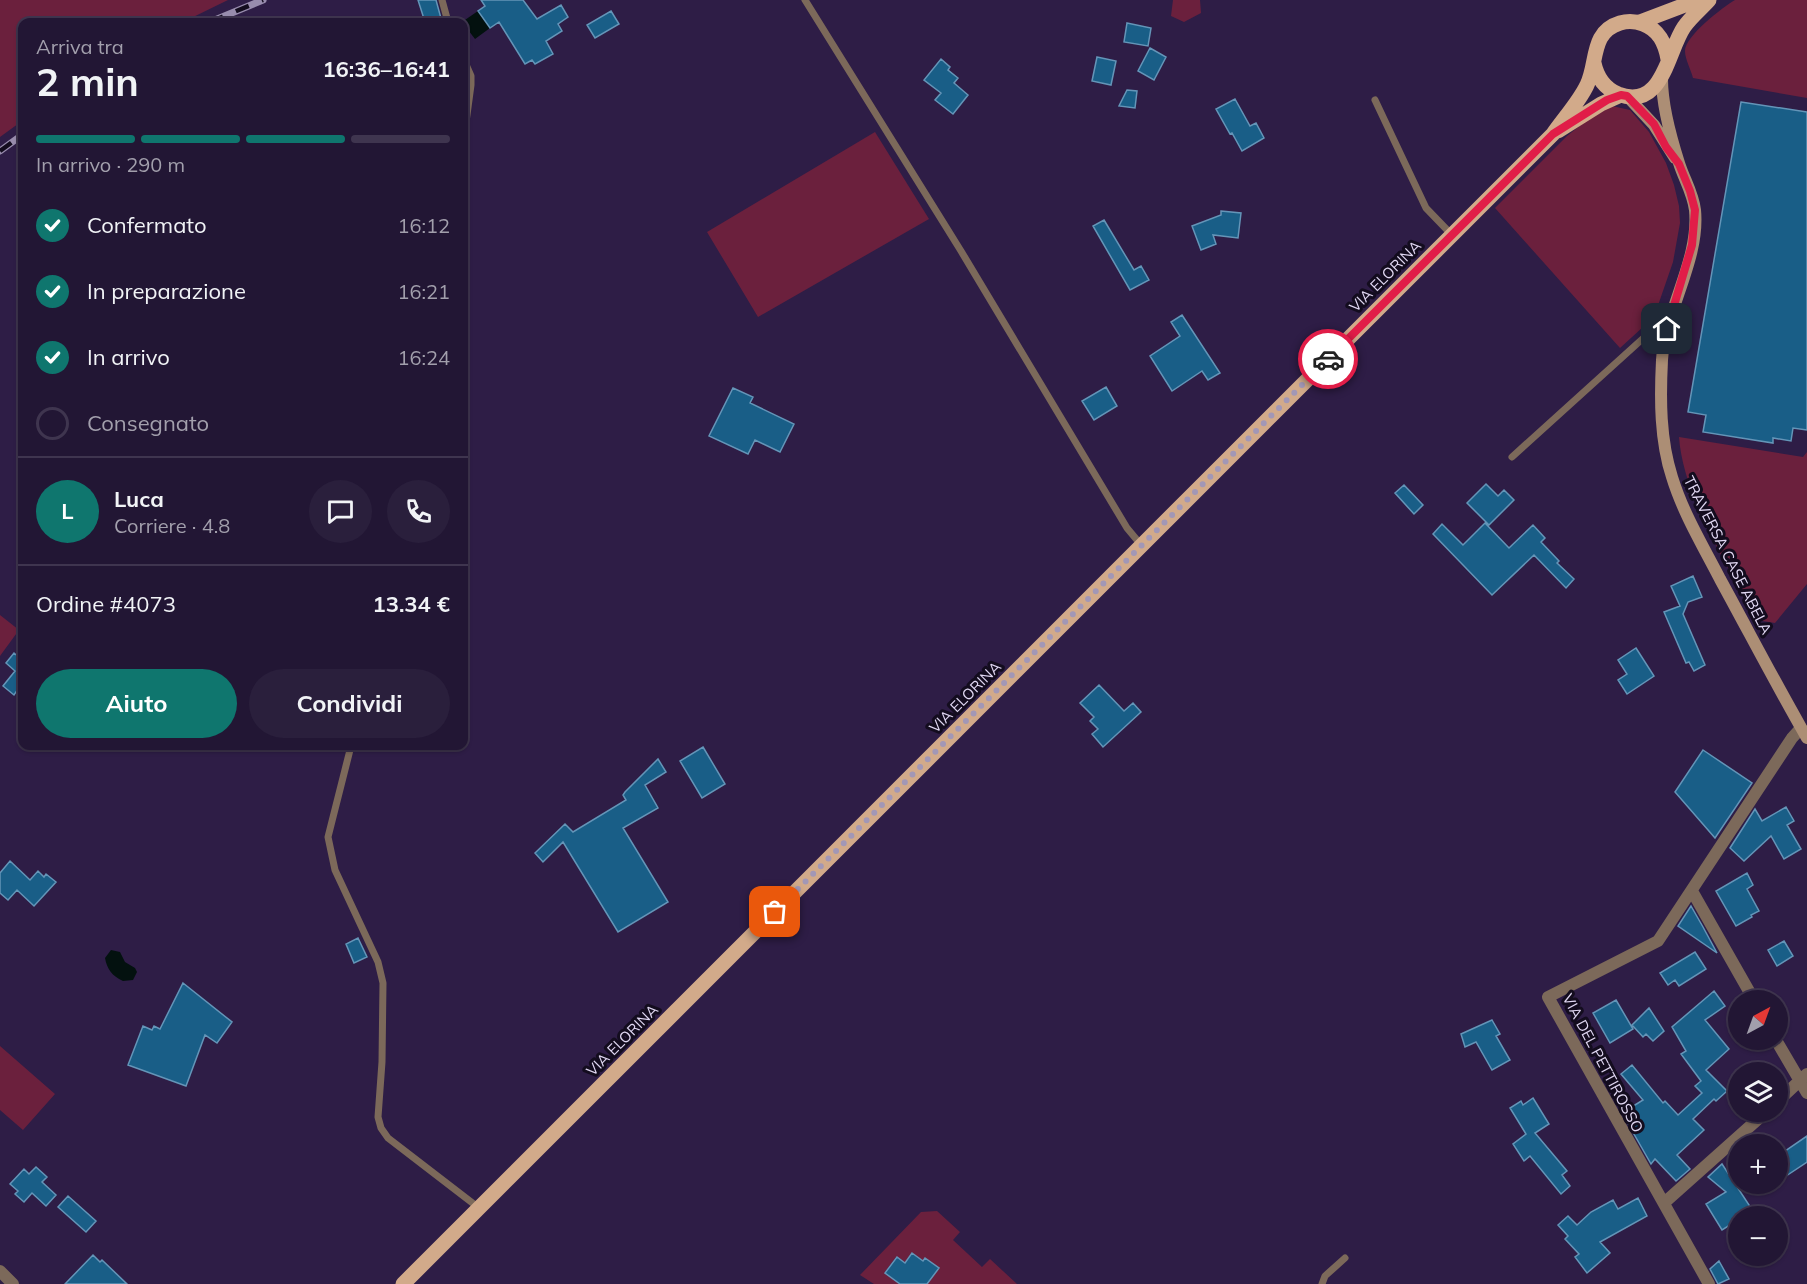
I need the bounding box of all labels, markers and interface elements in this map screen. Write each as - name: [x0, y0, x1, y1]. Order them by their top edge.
- text: Arriva tra: [36, 34, 124, 59]
- text: 16:36–16:41: [322, 55, 450, 83]
- text: 2 min: [36, 57, 139, 106]
- text: In arrivo · 290 m: [36, 152, 185, 177]
- icon: check: [36, 209, 69, 242]
- text: Confermato: [87, 211, 206, 239]
- text: 16:12: [397, 213, 450, 238]
- street label: VIA ELORINA: [1345, 236, 1425, 316]
- icon: check: [36, 275, 69, 308]
- text: In preparazione: [87, 277, 246, 305]
- text: 16:21: [397, 279, 450, 304]
- pin: [1641, 303, 1692, 354]
- icon: home: [1650, 312, 1683, 345]
- courier: [1298, 329, 1358, 389]
- icon: check: [36, 341, 69, 374]
- text: In arrivo: [87, 343, 170, 371]
- icon: car: [1312, 343, 1345, 376]
- text: 16:24: [397, 345, 450, 370]
- text: Consegnato: [87, 409, 209, 437]
- street label: TRAVERSA CASE ABELA: [1680, 473, 1776, 637]
- button: chat: [309, 480, 372, 543]
- button: phone: [387, 480, 450, 543]
- text: Luca: [114, 485, 164, 513]
- text: L: [61, 497, 74, 525]
- text: Corriere · 4.8: [114, 513, 230, 538]
- text: Ordine #4073: [36, 590, 176, 618]
- text: 13.34 €: [373, 590, 450, 618]
- street label: VIA ELORINA: [925, 657, 1005, 737]
- button: Aiuto: [36, 669, 237, 738]
- button: Condividi: [249, 669, 450, 738]
- pin: [749, 886, 800, 937]
- icon: bag: [758, 895, 791, 928]
- street label: VIA DEL PETTIROSSO: [1558, 990, 1648, 1136]
- north arrow: [1728, 990, 1788, 1050]
- map controls: [1728, 990, 1788, 1266]
- street label: VIA ELORINA: [582, 1000, 662, 1080]
- button: layers: [1728, 1062, 1788, 1122]
- button: +: [1728, 1134, 1788, 1194]
- button: −: [1728, 1206, 1788, 1266]

